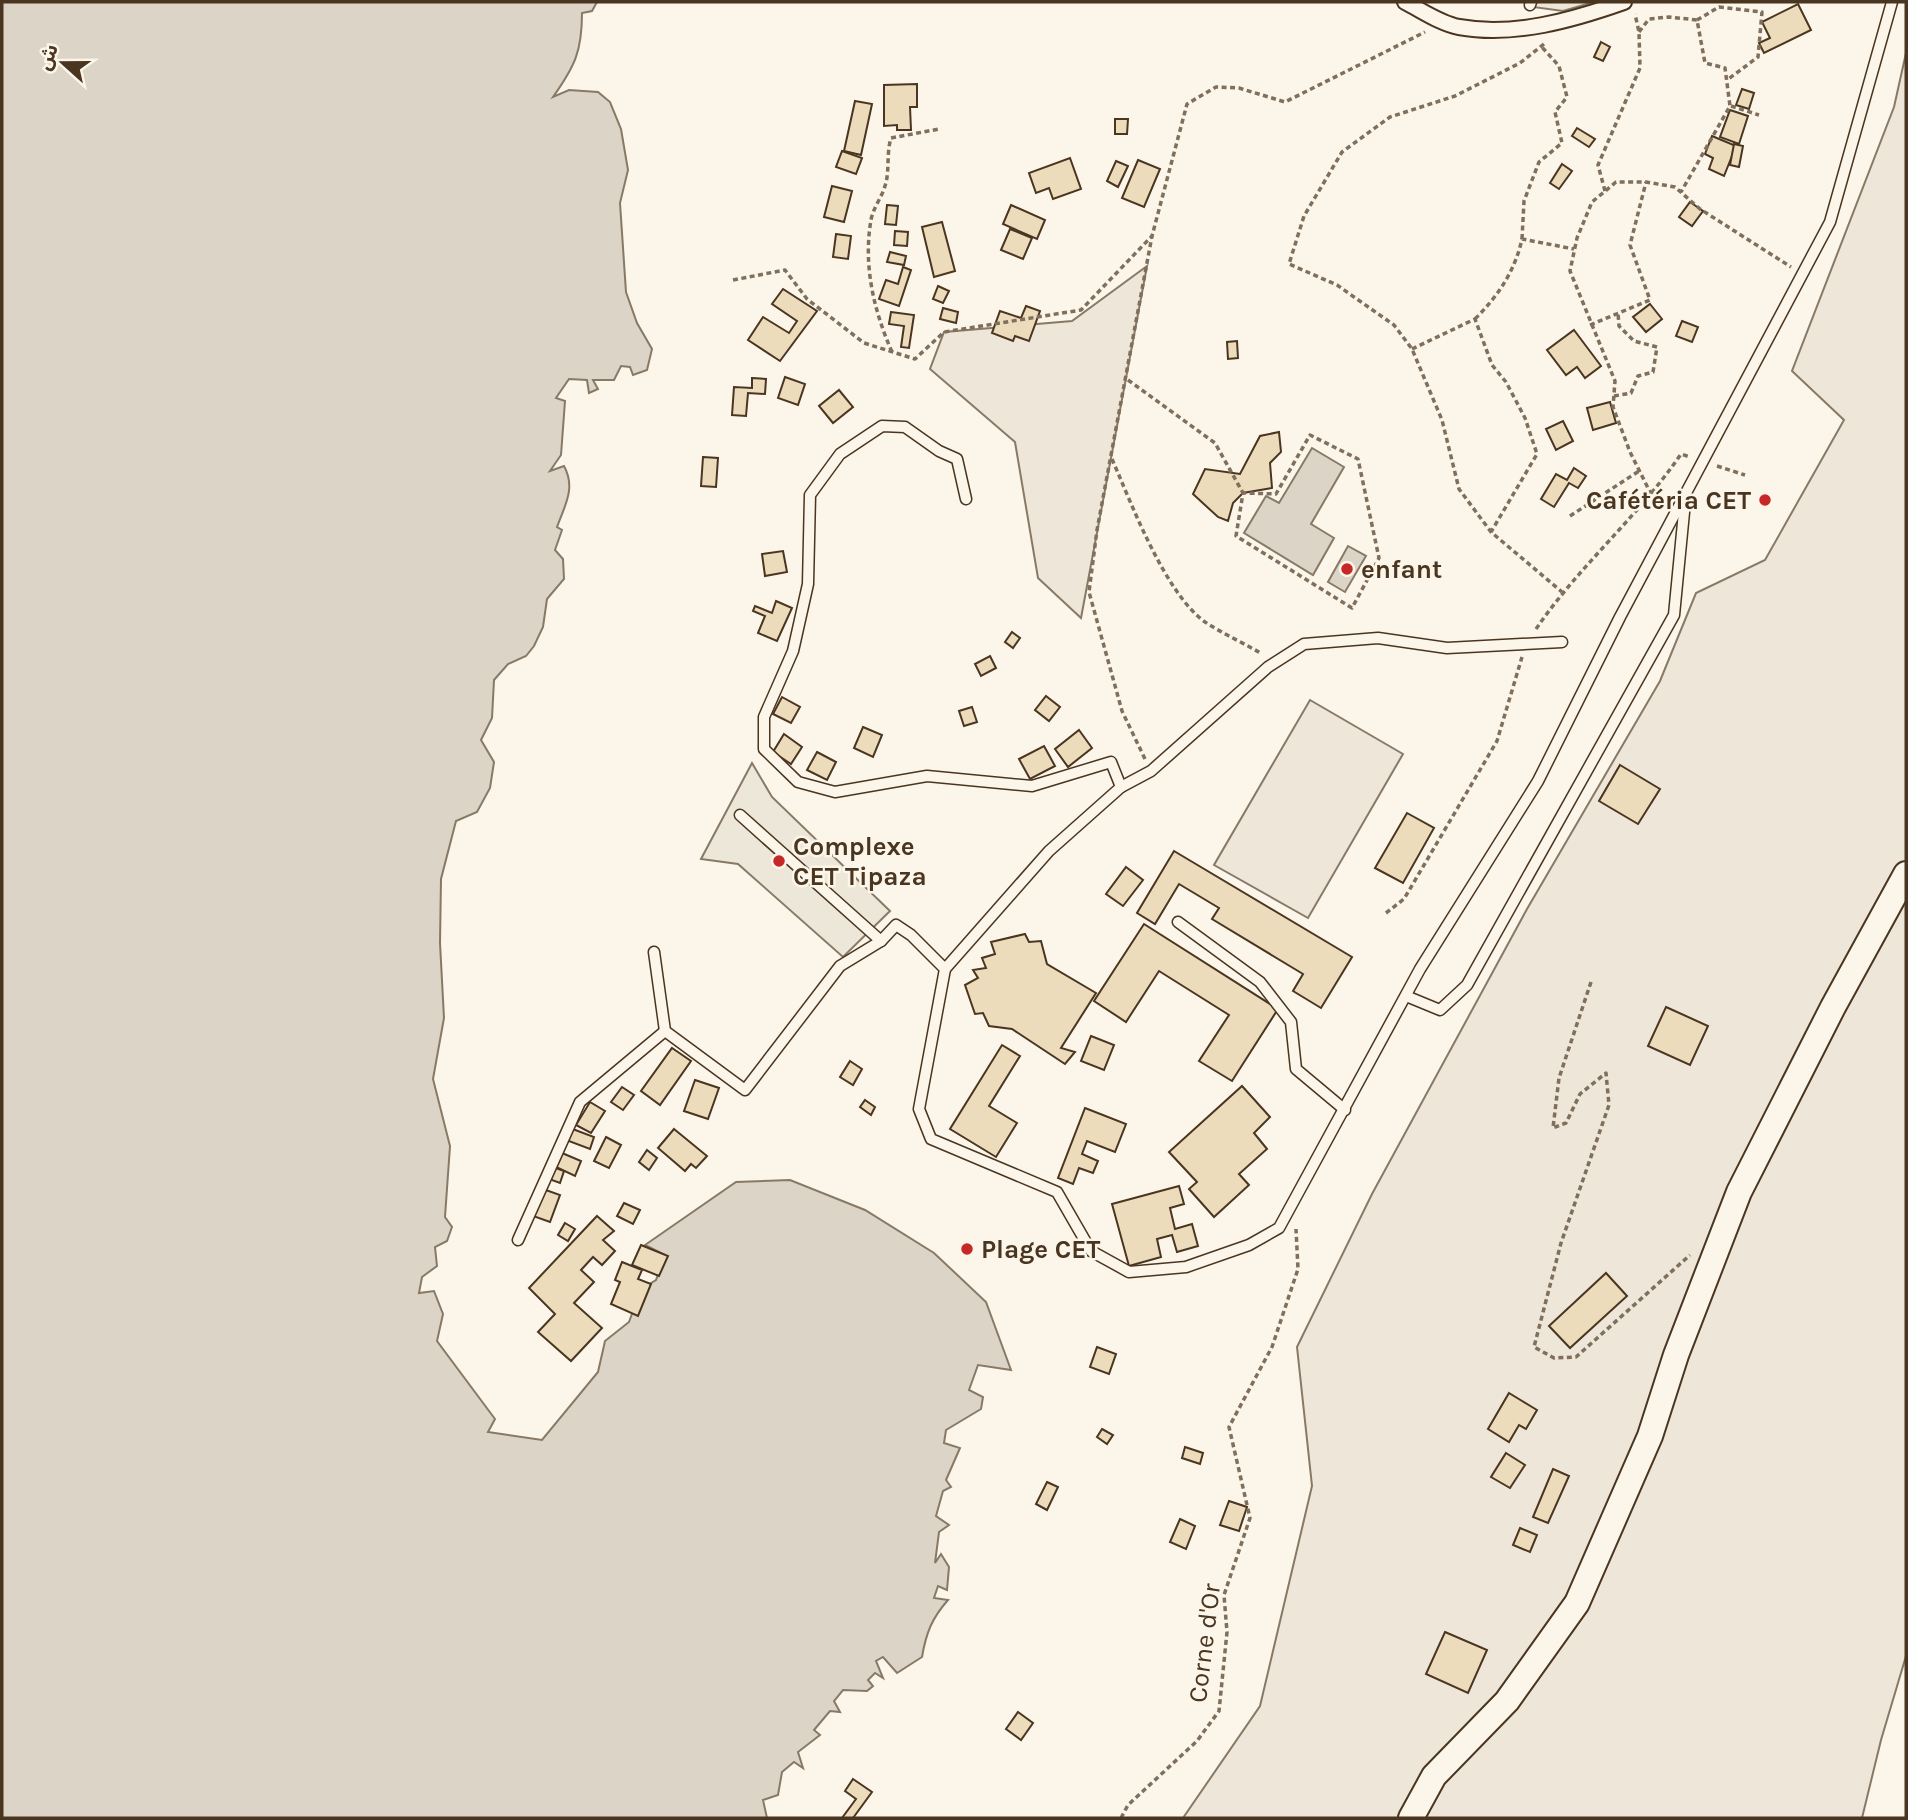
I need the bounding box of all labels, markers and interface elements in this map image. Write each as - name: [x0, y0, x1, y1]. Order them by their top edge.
- north arrow: [28, 28, 98, 98]
- text: ش: [33, 41, 63, 73]
- place label: Cafétéria CET: [1586, 485, 1751, 516]
- marker: Cafétéria CET: [1757, 492, 1773, 508]
- place label: enfant: [1361, 554, 1442, 585]
- marker: enfant: [1339, 561, 1355, 577]
- place label: Complexe CET Tipaza: [793, 831, 927, 892]
- marker: Complexe CET Tipaza: [771, 853, 787, 869]
- place label: Plage CET: [981, 1234, 1100, 1265]
- marker: Plage CET: [959, 1241, 975, 1257]
- street label: Corne d'Or: [1182, 1581, 1227, 1704]

